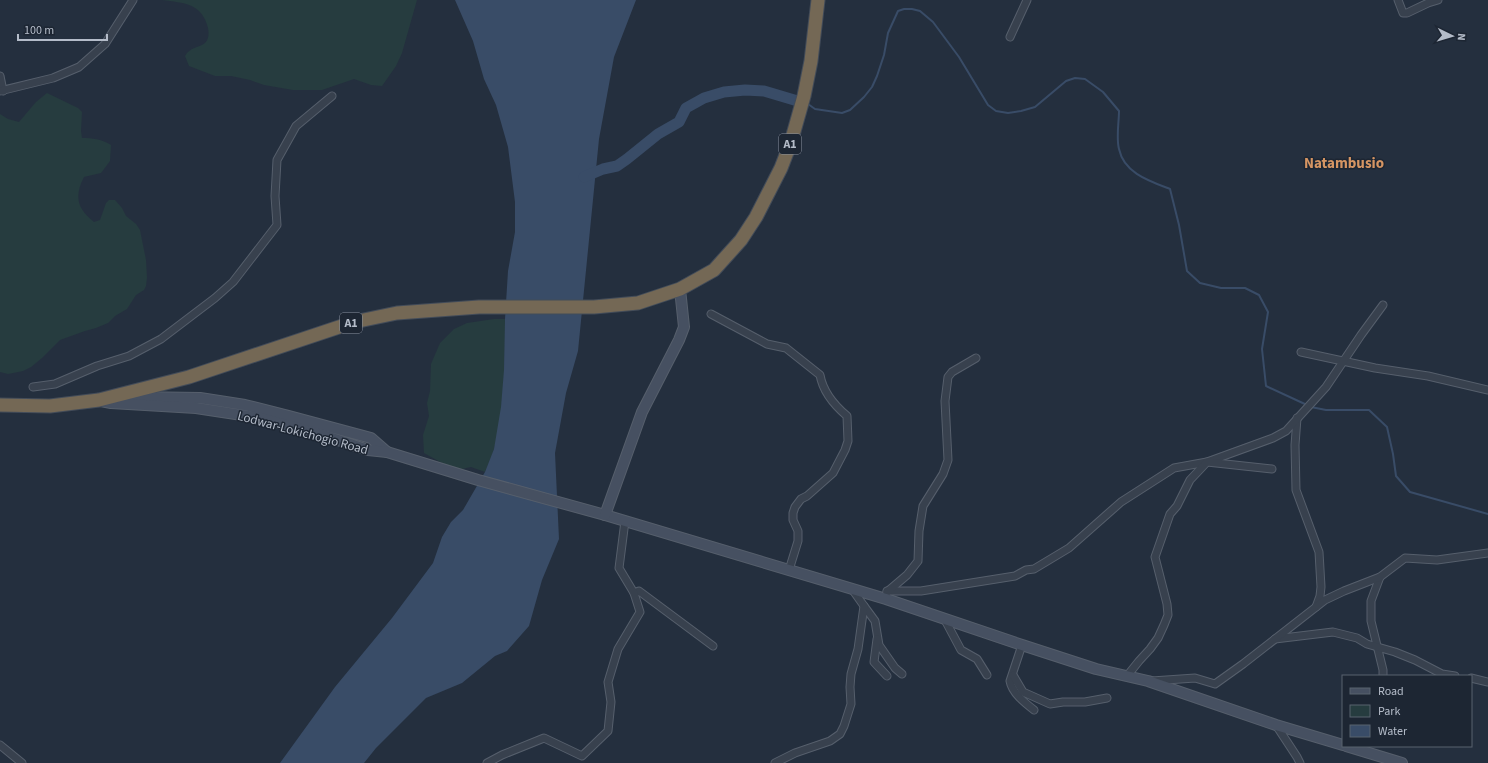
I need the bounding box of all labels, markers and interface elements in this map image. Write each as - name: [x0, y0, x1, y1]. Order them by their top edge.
- scale bar: [18, 16, 107, 42]
- north arrow: [1432, 16, 1472, 56]
- text: 100 m: [24, 22, 54, 39]
- text: N: [1454, 33, 1469, 41]
- road number: A1: [779, 134, 801, 154]
- district label: Natambusio: [1304, 153, 1384, 174]
- road number: A1: [340, 313, 362, 333]
- street label: Lodwar-Lokichogio Road: [235, 407, 370, 459]
- legend: [1342, 675, 1472, 747]
- text: Road: [1378, 683, 1404, 700]
- text: Park: [1378, 703, 1400, 720]
- text: Water: [1378, 723, 1408, 740]

